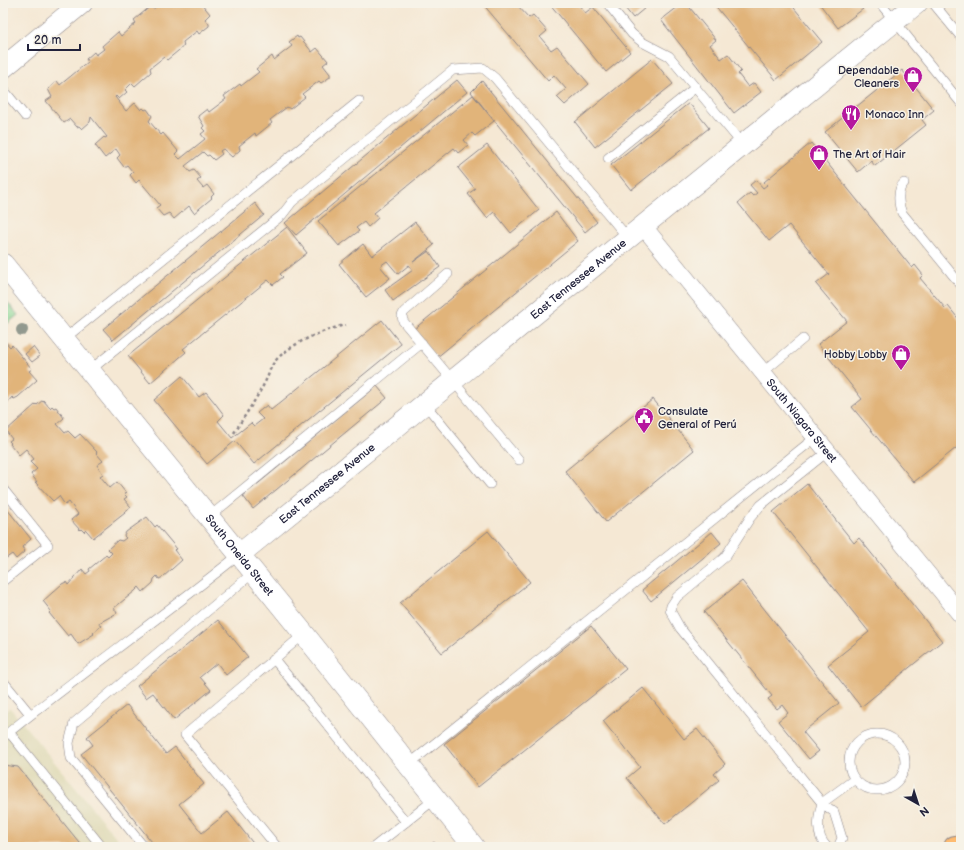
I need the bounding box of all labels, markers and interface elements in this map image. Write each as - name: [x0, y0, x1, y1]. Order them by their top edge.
- scale bar: [28, 26, 80, 52]
- text: 20 m: [34, 33, 61, 48]
- place label: Dependable Cleaners: [838, 64, 900, 90]
- shop icon: Dependable Cleaners: [902, 65, 924, 93]
- restaurant icon: Monaco Inn: [840, 103, 862, 131]
- place label: Monaco Inn: [865, 108, 924, 121]
- shop icon: The Art of Hair: [808, 143, 830, 171]
- place label: The Art of Hair: [833, 148, 906, 161]
- street label: East Tennessee Avenue: [528, 236, 629, 322]
- shop icon: Hobby Lobby: [890, 343, 912, 371]
- place label: Hobby Lobby: [824, 348, 887, 361]
- street label: South Niagara Street: [763, 376, 840, 466]
- place label: Consulate General of Perú: [658, 405, 737, 431]
- public building icon: Consulate General of Perú: [633, 406, 655, 434]
- street label: East Tennessee Avenue: [277, 441, 378, 527]
- street label: South Oneida Street: [202, 512, 276, 599]
- north arrow: [898, 784, 938, 824]
- text: N: [917, 804, 931, 819]

